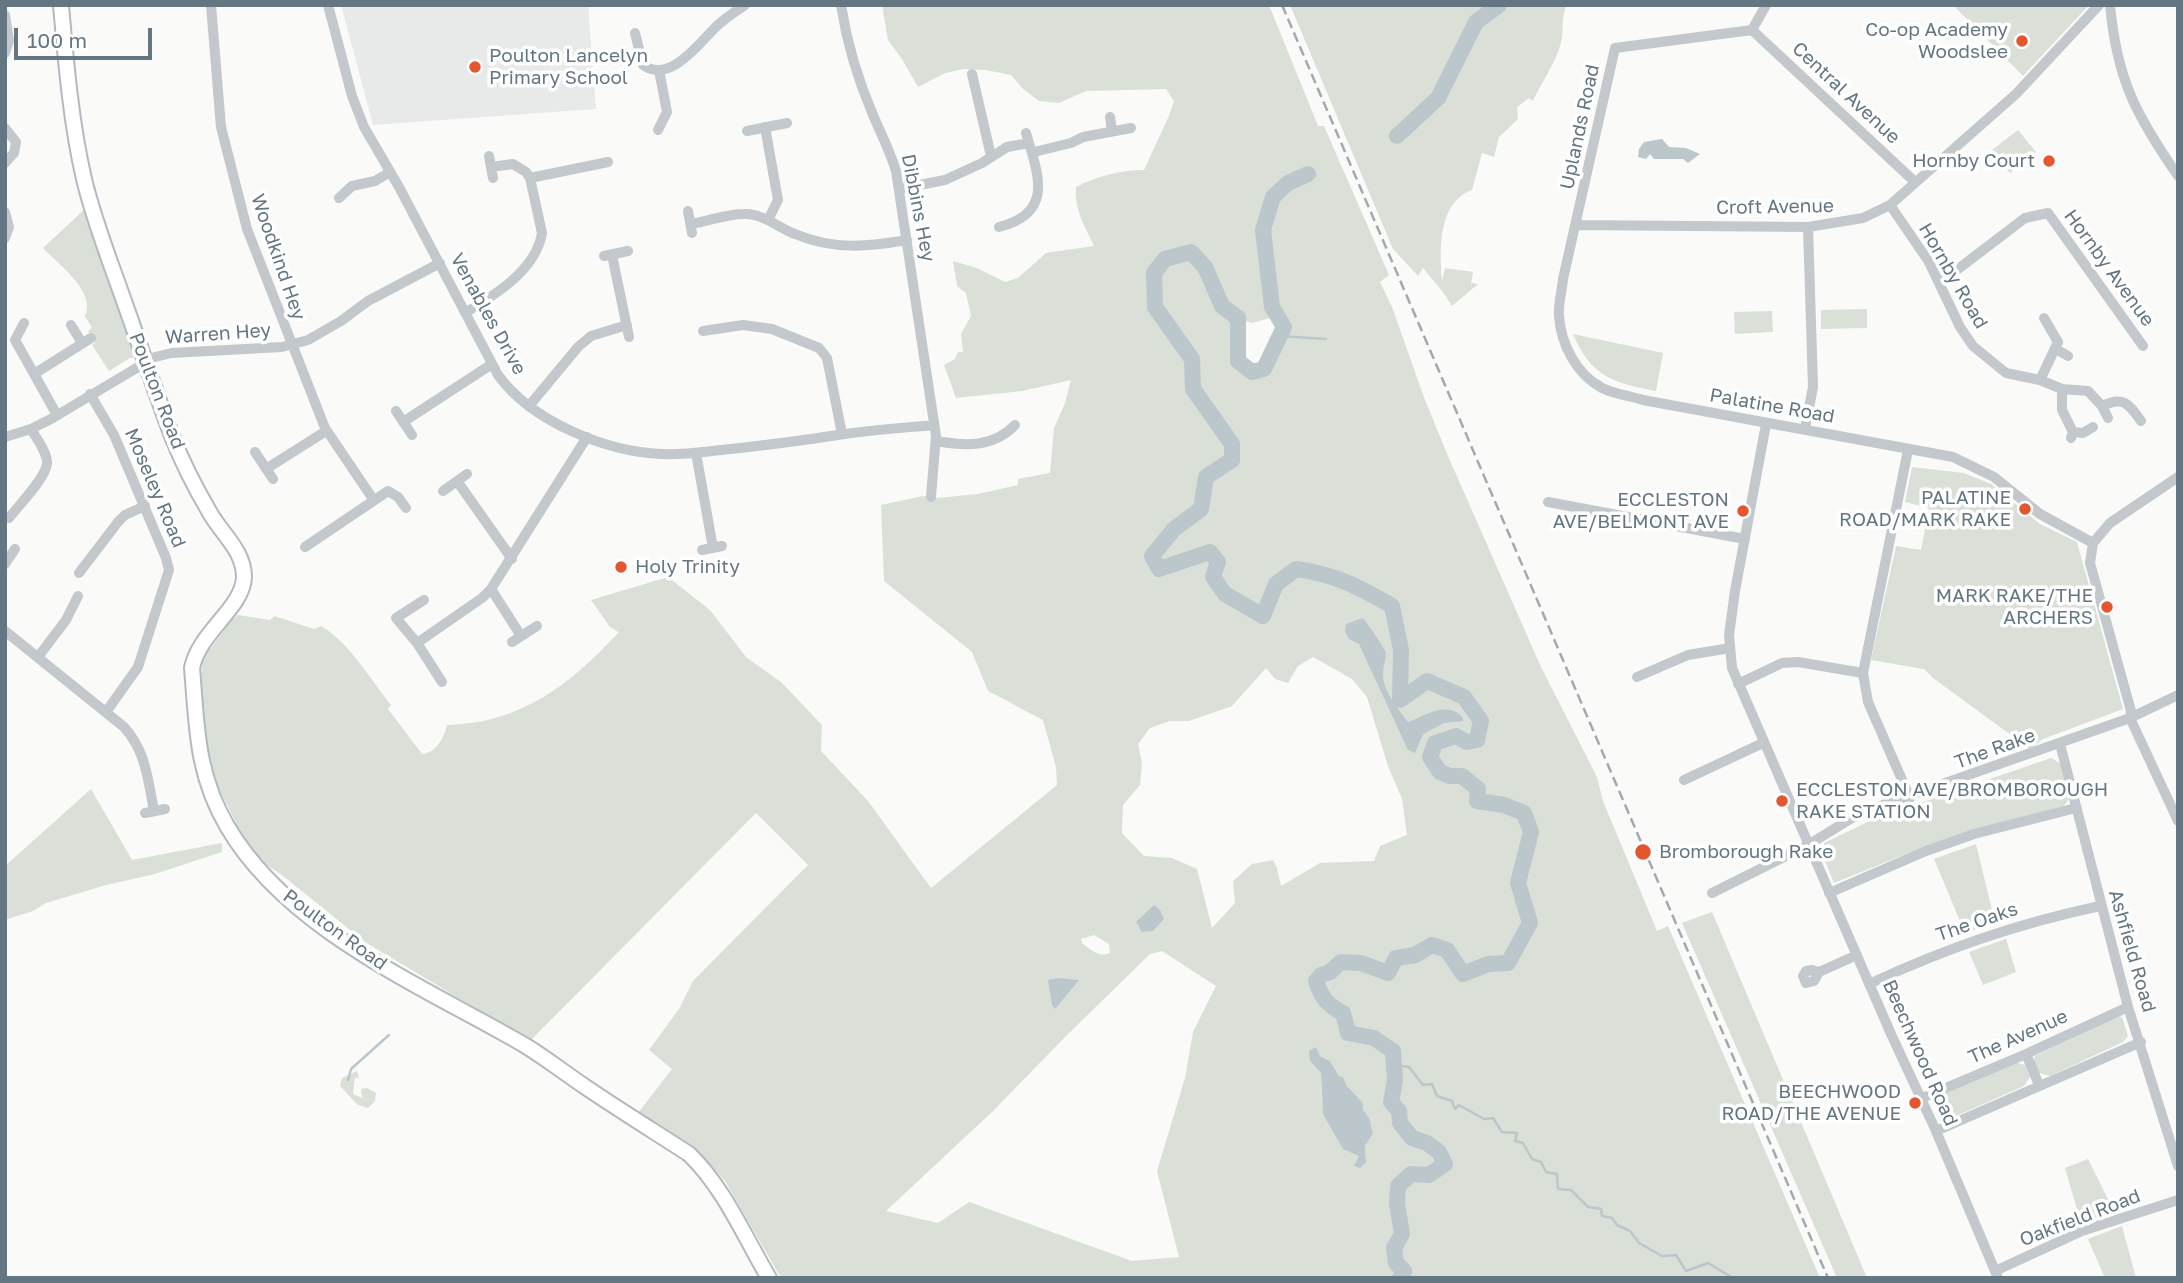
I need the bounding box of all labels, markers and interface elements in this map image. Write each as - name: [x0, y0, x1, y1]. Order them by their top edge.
- scale bar: [18, 14, 156, 58]
- place label: Co-op Academy Woodslee: [1865, 19, 2008, 63]
- text: 100 m: [27, 27, 87, 53]
- marker: Co-op Academy Woodslee: [2014, 33, 2030, 49]
- street label: Central Avenue: [1787, 37, 1905, 149]
- place label: Poulton Lancelyn Primary School: [489, 45, 648, 89]
- marker: Poulton Lancelyn Primary School: [467, 59, 483, 75]
- street label: Uplands Road: [1556, 62, 1604, 192]
- place label: Hornby Court: [1912, 150, 2035, 172]
- street label: Dibbins Hey: [896, 152, 940, 264]
- marker: Hornby Court: [2041, 153, 2057, 169]
- street label: Woodkind Hey: [246, 191, 310, 323]
- street label: Croft Avenue: [1716, 195, 1834, 219]
- street label: Hornby Avenue: [2059, 205, 2159, 331]
- street label: Hornby Road: [1914, 219, 1992, 333]
- street label: Venables Drive: [445, 249, 531, 379]
- street label: Warren Hey: [164, 319, 272, 349]
- street label: Poulton Road: [124, 330, 190, 452]
- street label: Palatine Road: [1708, 384, 1836, 428]
- street label: Moseley Road: [120, 425, 190, 551]
- place label: PALATINE ROAD/MARK RAKE: [1839, 487, 2011, 531]
- place label: ECCLESTON AVE/BELMONT AVE: [1553, 489, 1729, 533]
- marker: PALATINE ROAD/MARK RAKE: [2017, 501, 2033, 517]
- marker: ECCLESTON AVE/BELMONT AVE: [1735, 503, 1751, 519]
- place label: Holy Trinity: [635, 556, 740, 578]
- marker: Holy Trinity: [613, 559, 629, 575]
- place label: MARK RAKE/THE ARCHERS: [1936, 585, 2093, 629]
- marker: MARK RAKE/THE ARCHERS: [2099, 599, 2115, 615]
- street label: The Rake: [1952, 724, 2038, 774]
- place label: ECCLESTON AVE/BROMBOROUGH RAKE STATION: [1796, 779, 2108, 823]
- marker: ECCLESTON AVE/BROMBOROUGH RAKE STATION: [1774, 793, 1790, 809]
- place label: Bromborough Rake: [1659, 841, 1833, 863]
- marker: Bromborough Rake: [1633, 842, 1653, 862]
- street label: Poulton Road: [279, 885, 391, 975]
- street label: Ashfield Road: [2104, 887, 2160, 1015]
- street label: The Oaks: [1933, 897, 2021, 947]
- street label: Beechwood Road: [1878, 976, 1962, 1130]
- street label: The Avenue: [1965, 1005, 2071, 1069]
- place label: BEECHWOOD ROAD/THE AVENUE: [1721, 1081, 1901, 1125]
- marker: BEECHWOOD ROAD/THE AVENUE: [1907, 1095, 1923, 1111]
- street label: Oakfield Road: [2016, 1185, 2144, 1251]

